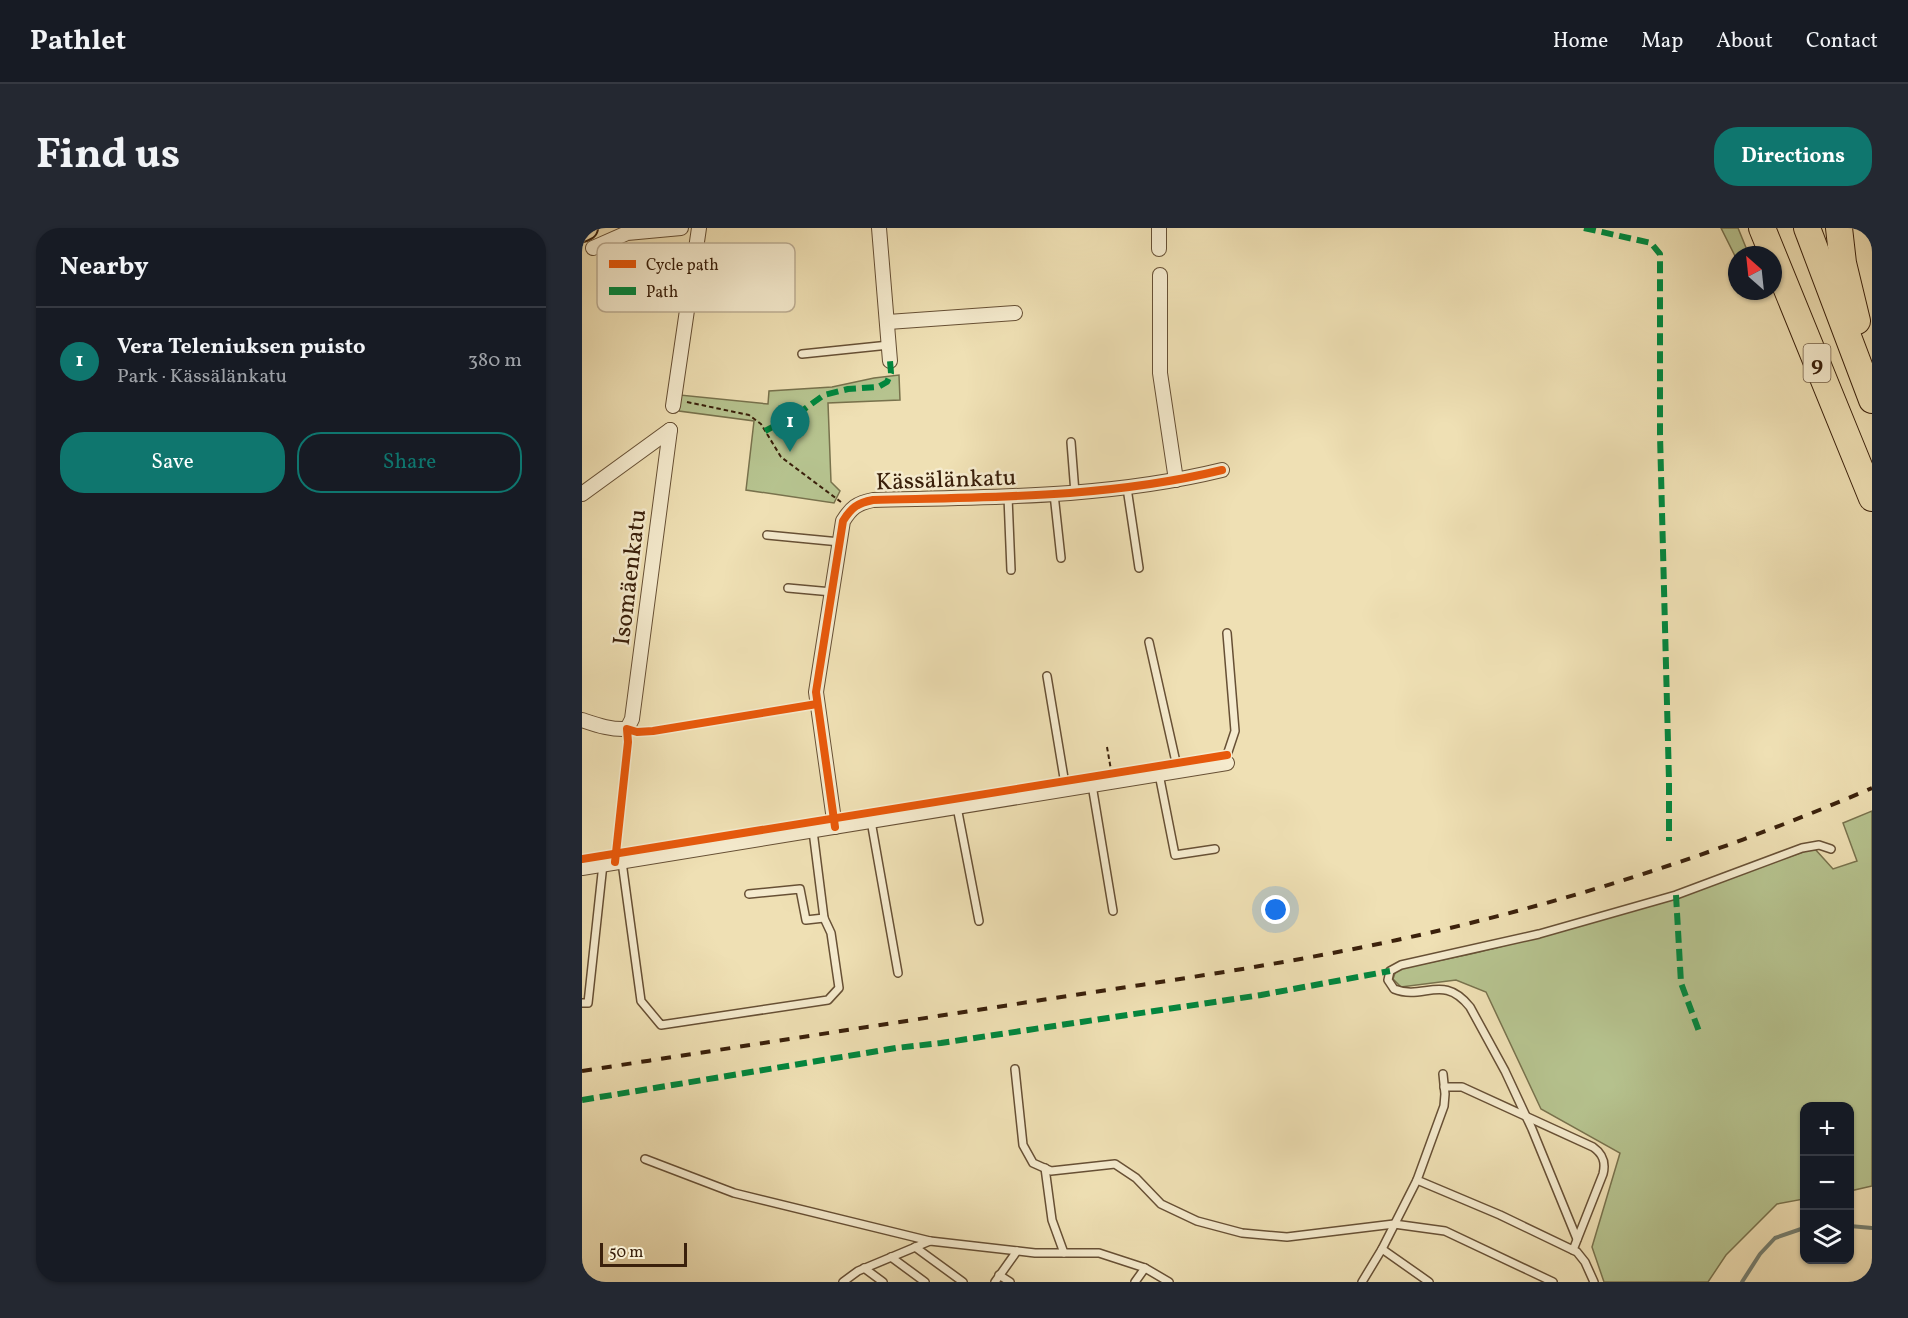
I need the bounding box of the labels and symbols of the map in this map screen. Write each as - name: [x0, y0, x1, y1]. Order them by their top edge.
- legend: [597, 243, 795, 312]
- north arrow: [1728, 246, 1782, 300]
- text: Cycle path: [646, 255, 719, 277]
- text: Path: [646, 282, 678, 304]
- road number: 9: [1804, 344, 1830, 382]
- pin: 1: [770, 402, 810, 452]
- street label: Kässälänkatu: [875, 462, 1017, 500]
- street label: Isomäenkatu: [606, 507, 656, 647]
- your location: [1261, 895, 1290, 924]
- scale bar: [600, 1240, 687, 1268]

